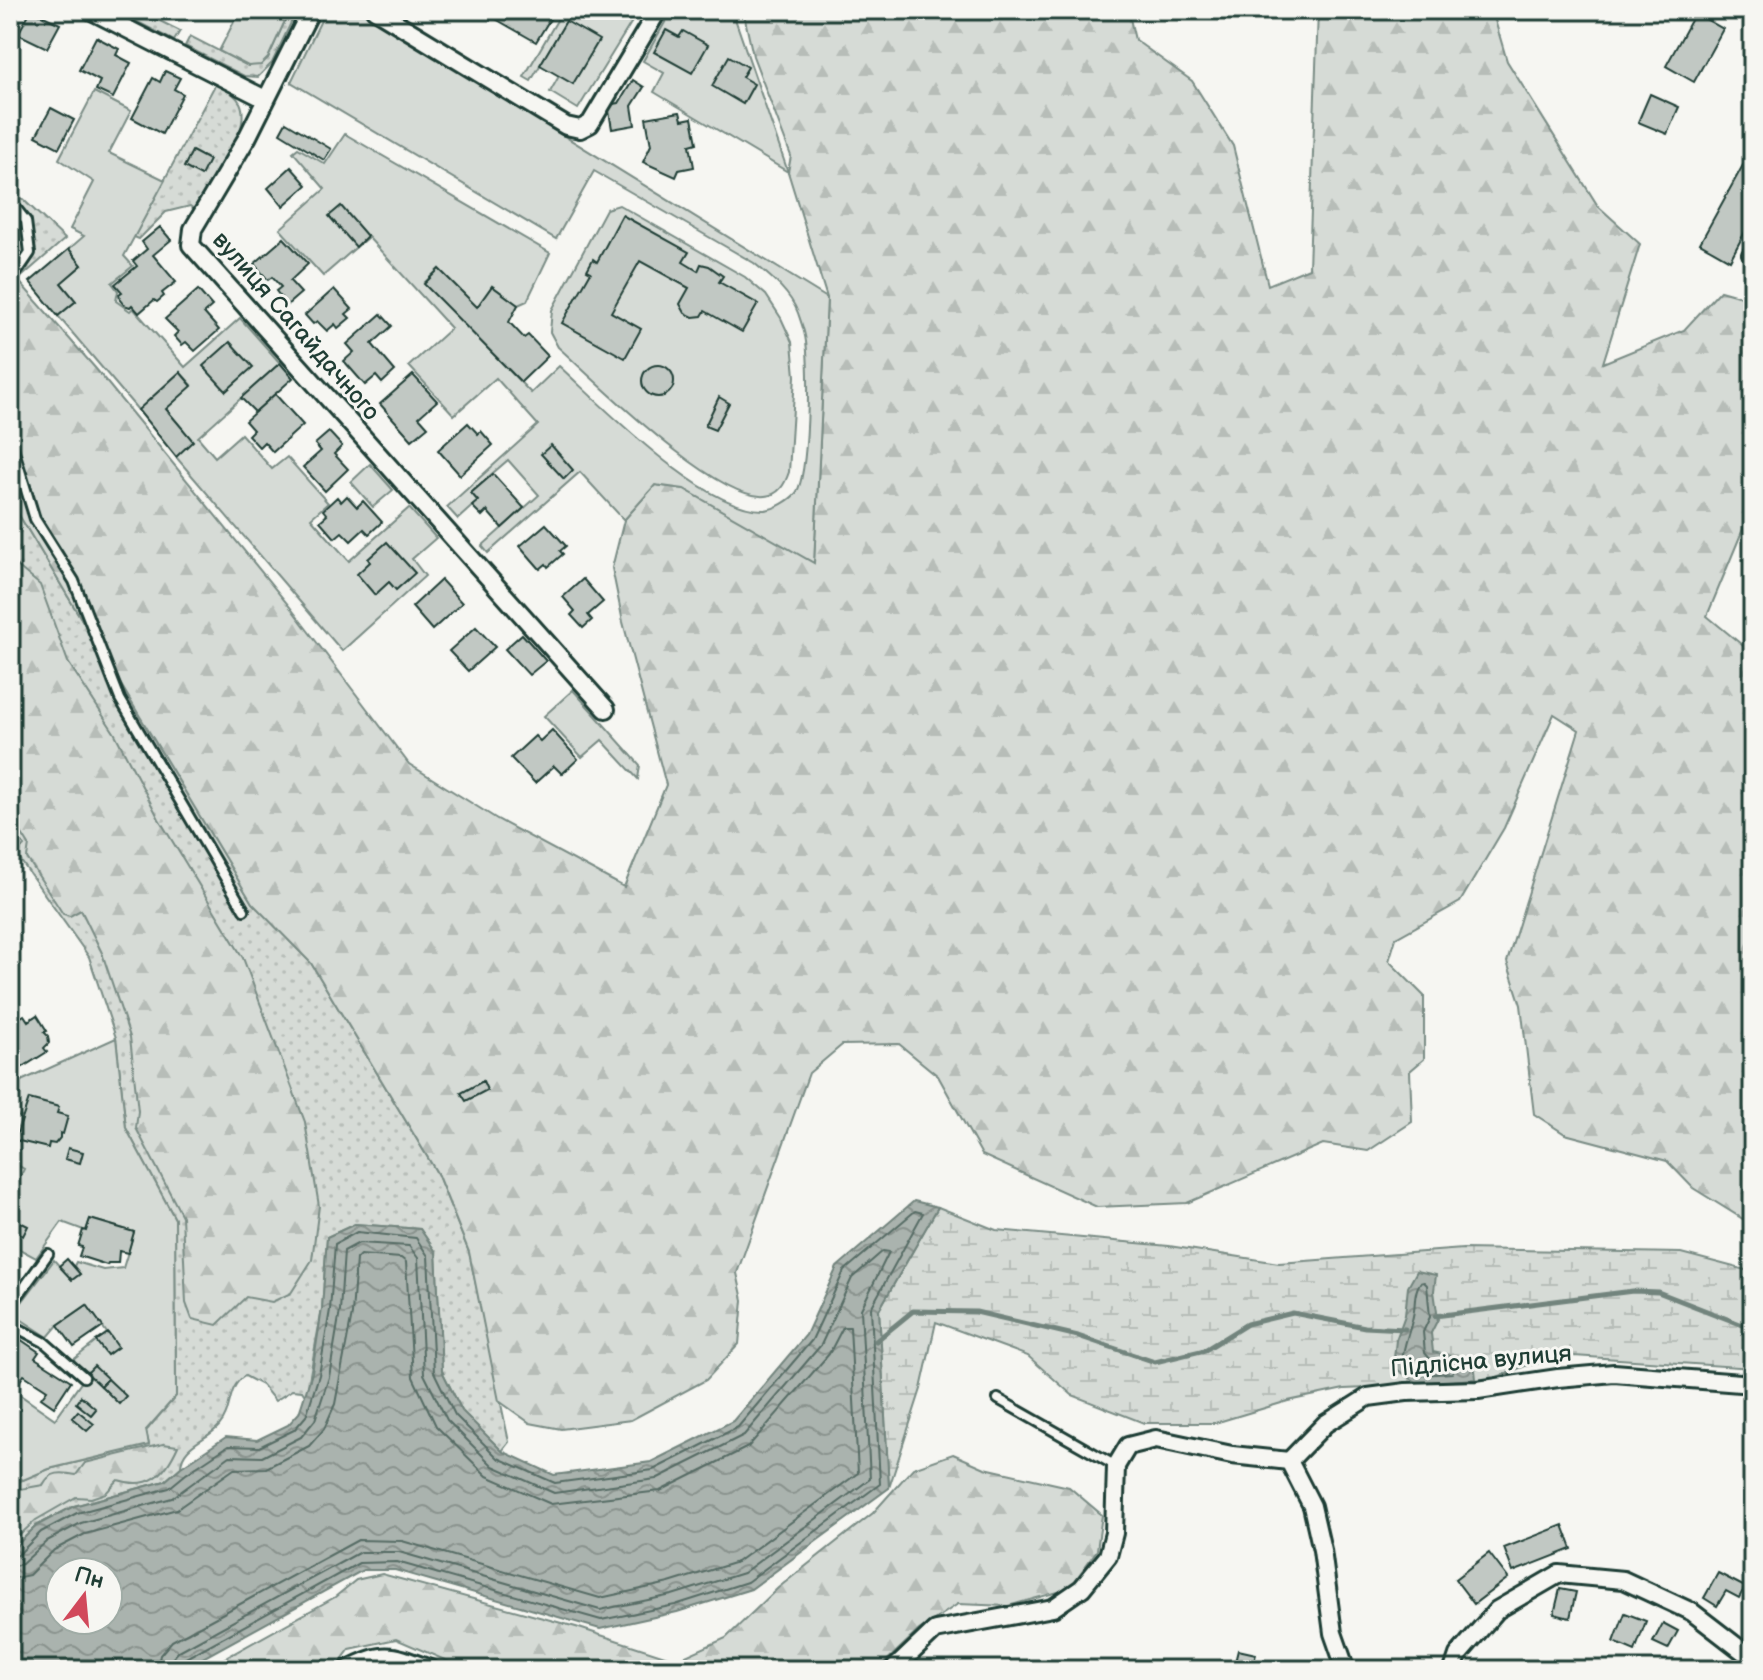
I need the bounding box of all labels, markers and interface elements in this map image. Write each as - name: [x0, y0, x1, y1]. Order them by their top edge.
- street label: вулиця Сагайдачного: [206, 226, 386, 426]
- street label: Підлісна вулиця: [1389, 1339, 1573, 1383]
- north arrow: [44, 1556, 124, 1636]
- text: Пн: [71, 1561, 107, 1595]

